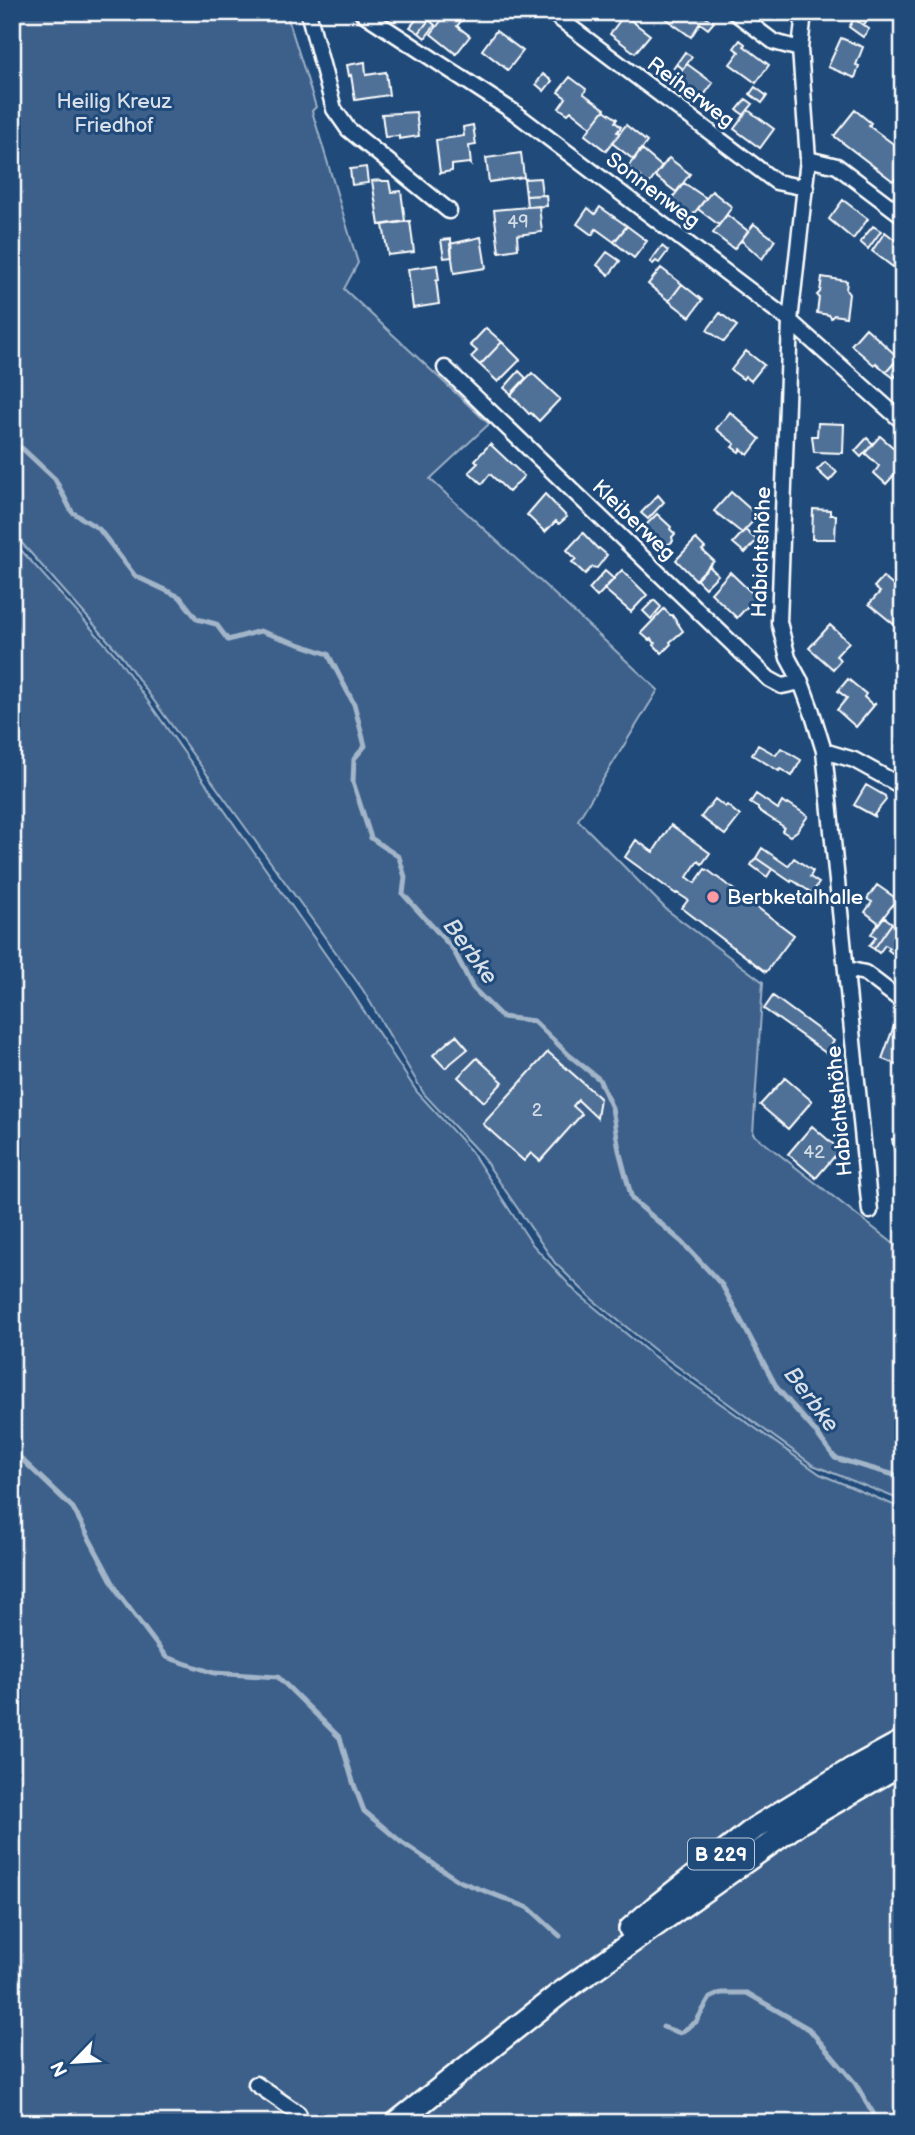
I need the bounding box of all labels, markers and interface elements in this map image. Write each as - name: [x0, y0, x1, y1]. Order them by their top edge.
- street label: Reiherweg: [642, 52, 739, 133]
- park label: Heilig Kreuz Friedhof: [57, 89, 172, 138]
- street label: Sonnenweg: [601, 147, 705, 234]
- house number: 49: [507, 212, 529, 233]
- street label: Kleiberweg: [587, 475, 680, 566]
- street label: Habichtshöhe: [747, 486, 776, 618]
- place label: Berbketalhalle: [727, 885, 863, 910]
- marker: Berbketalhalle: [705, 889, 721, 905]
- water label: Berbke: [437, 913, 503, 990]
- street label: Habichtshöhe: [821, 1045, 858, 1177]
- house number: 2: [532, 1100, 543, 1121]
- house number: 42: [803, 1142, 825, 1163]
- water label: Berbke: [778, 1361, 845, 1438]
- road number: B 229: [688, 1838, 754, 1870]
- north arrow: [38, 2026, 108, 2096]
- text: N: [47, 2057, 73, 2080]

